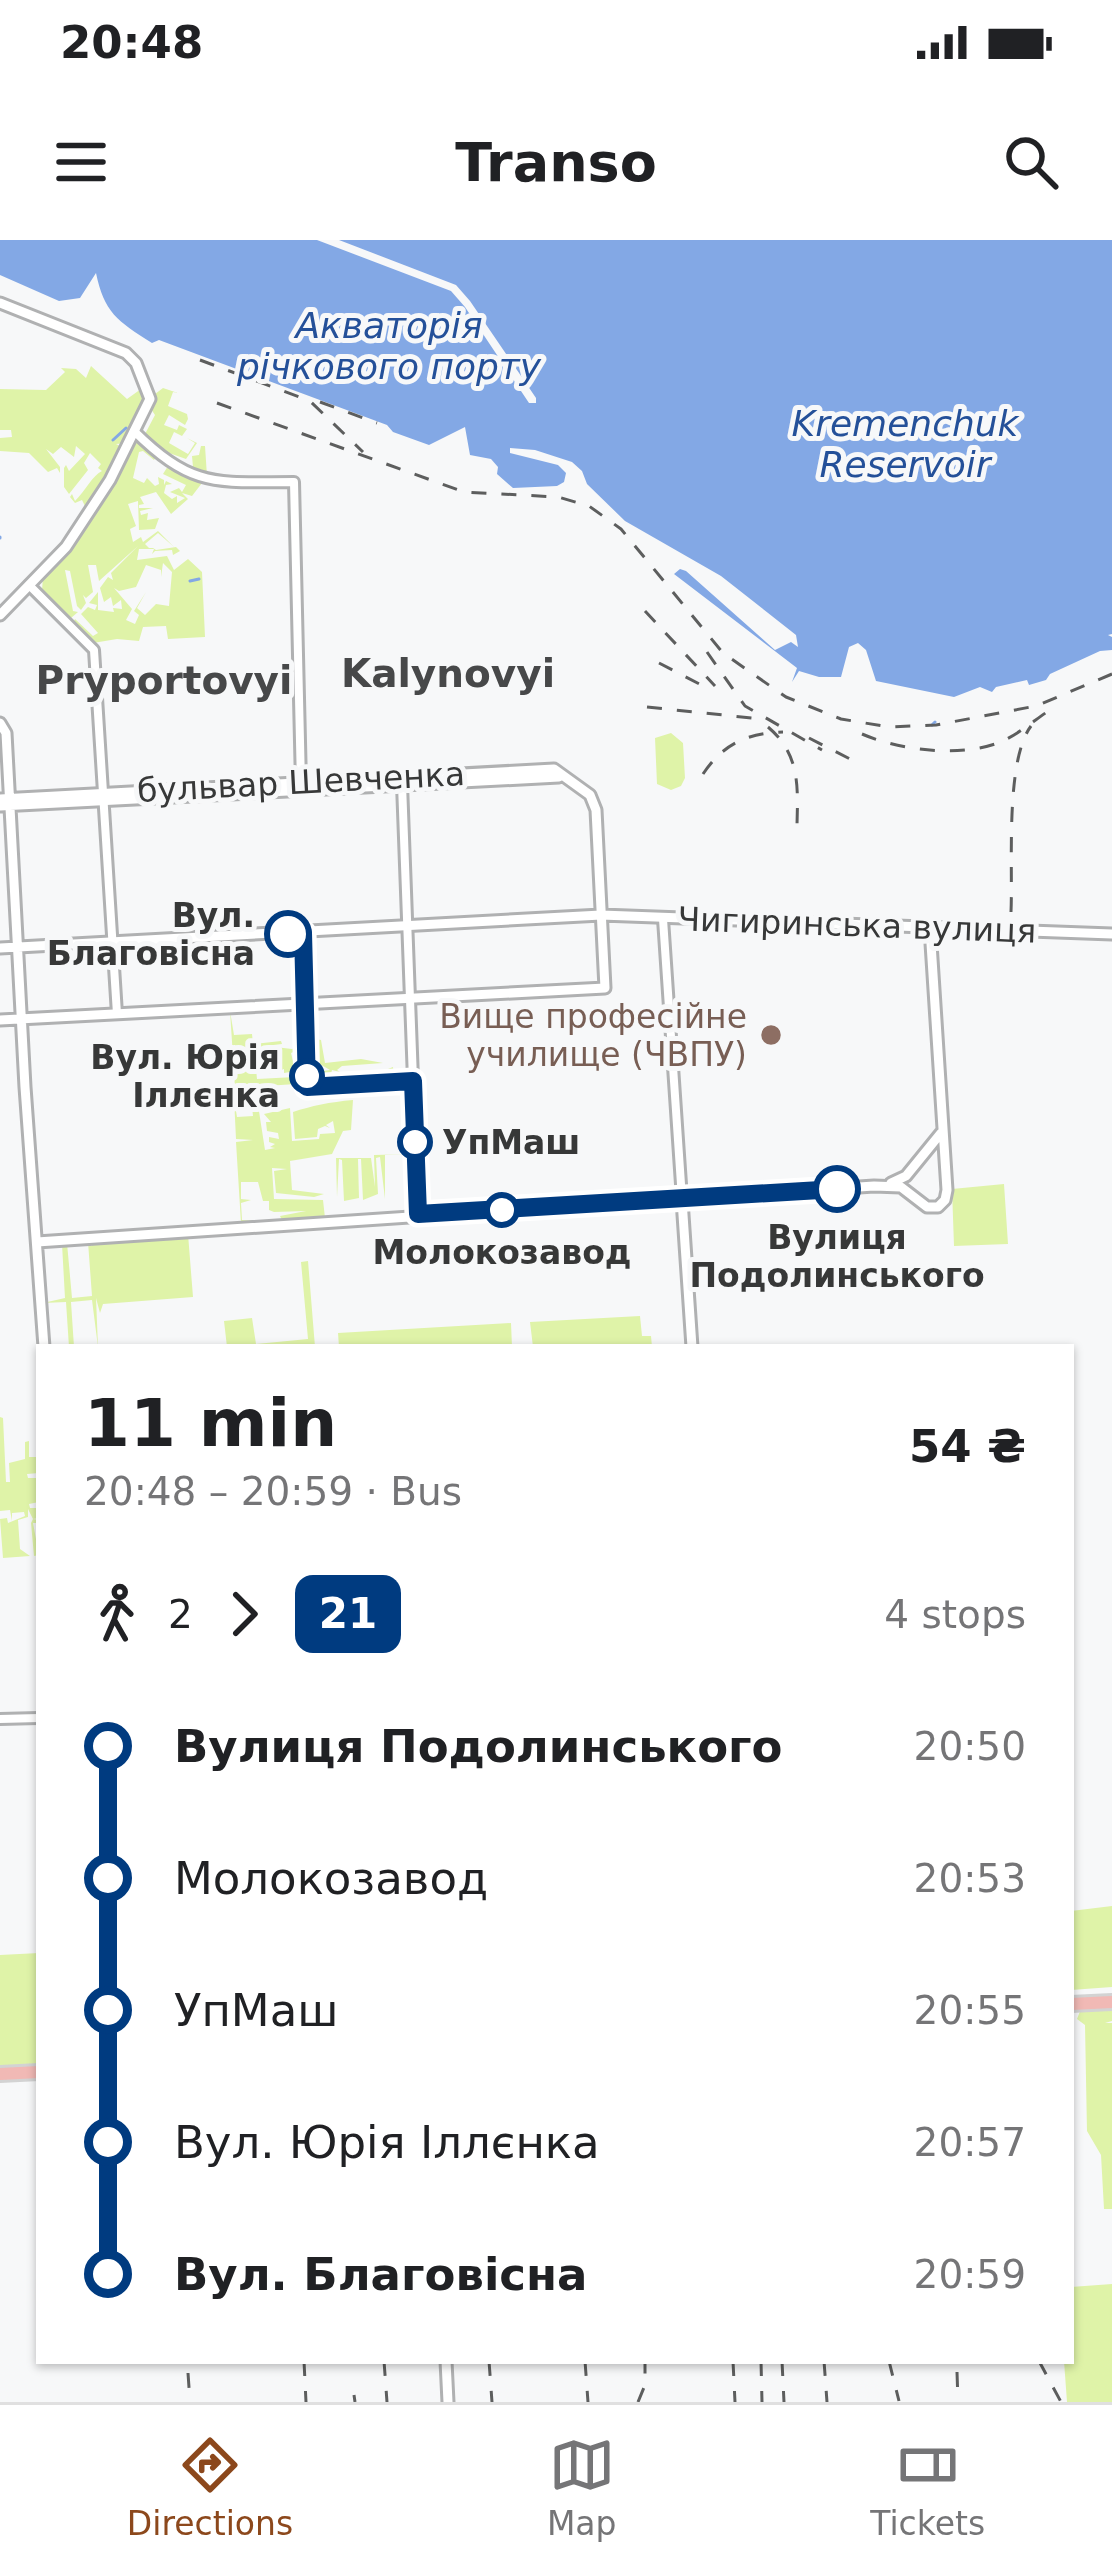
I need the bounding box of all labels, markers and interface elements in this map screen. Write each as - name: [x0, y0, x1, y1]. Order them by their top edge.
- text: 20:48: [60, 16, 203, 69]
- icon: menu: [48, 129, 114, 195]
- icon: search: [998, 129, 1064, 195]
- text: Transo: [455, 131, 657, 194]
- water label: Акваторія річкового порту: [236, 305, 542, 387]
- water label: Kremenchuk Reservoir: [792, 403, 1021, 485]
- district label: Kalynovyi: [341, 651, 555, 696]
- district label: Pryportovyi: [36, 658, 292, 703]
- street label: бульвар Шевченка: [136, 754, 466, 810]
- place label: Вул. Благовісна: [47, 896, 255, 973]
- street label: Чигиринська вулиця: [677, 899, 1037, 951]
- marker: Вул. Благовісна: [266, 912, 310, 956]
- place label: Вище професійне училище (ЧВПУ): [439, 997, 747, 1074]
- marker: Вище професійне училище (ЧВПУ): [758, 1022, 784, 1048]
- place label: Вул. Юрія Іллєнка: [90, 1038, 280, 1115]
- marker: Вул. Юрія Іллєнка: [291, 1060, 323, 1092]
- place label: УпМаш: [442, 1123, 580, 1162]
- marker: УпМаш: [399, 1126, 431, 1158]
- marker: Вулиця Подолинського: [815, 1167, 859, 1211]
- marker: Молокозавод: [486, 1194, 518, 1226]
- place label: Вулиця Подолинського: [689, 1218, 985, 1295]
- place label: Молокозавод: [372, 1233, 632, 1272]
- text: 11 min: [84, 1385, 337, 1462]
- text: 54 ₴: [909, 1420, 1026, 1473]
- text: 20:48 – 20:59 · Bus: [84, 1469, 462, 1514]
- icon: walk: [84, 1581, 150, 1647]
- icon: forward: [211, 1581, 277, 1647]
- text: 21: [319, 1589, 377, 1638]
- text: 2: [168, 1592, 193, 1637]
- text: 4 stops: [884, 1592, 1026, 1637]
- text: Вулиця Подолинського: [174, 1720, 782, 1773]
- text: 20:50: [914, 1724, 1026, 1769]
- text: Молокозавод: [174, 1852, 488, 1905]
- text: 20:53: [914, 1856, 1026, 1901]
- text: УпМаш: [174, 1984, 338, 2037]
- text: 20:55: [914, 1988, 1026, 2033]
- text: Вул. Юрія Іллєнка: [174, 2116, 600, 2169]
- text: 20:57: [914, 2120, 1026, 2165]
- text: Вул. Благовісна: [174, 2248, 587, 2301]
- text: 20:59: [914, 2252, 1026, 2297]
- tab: Directions: [127, 2432, 293, 2543]
- tab: Map: [547, 2432, 617, 2543]
- tab: Tickets: [870, 2432, 985, 2543]

